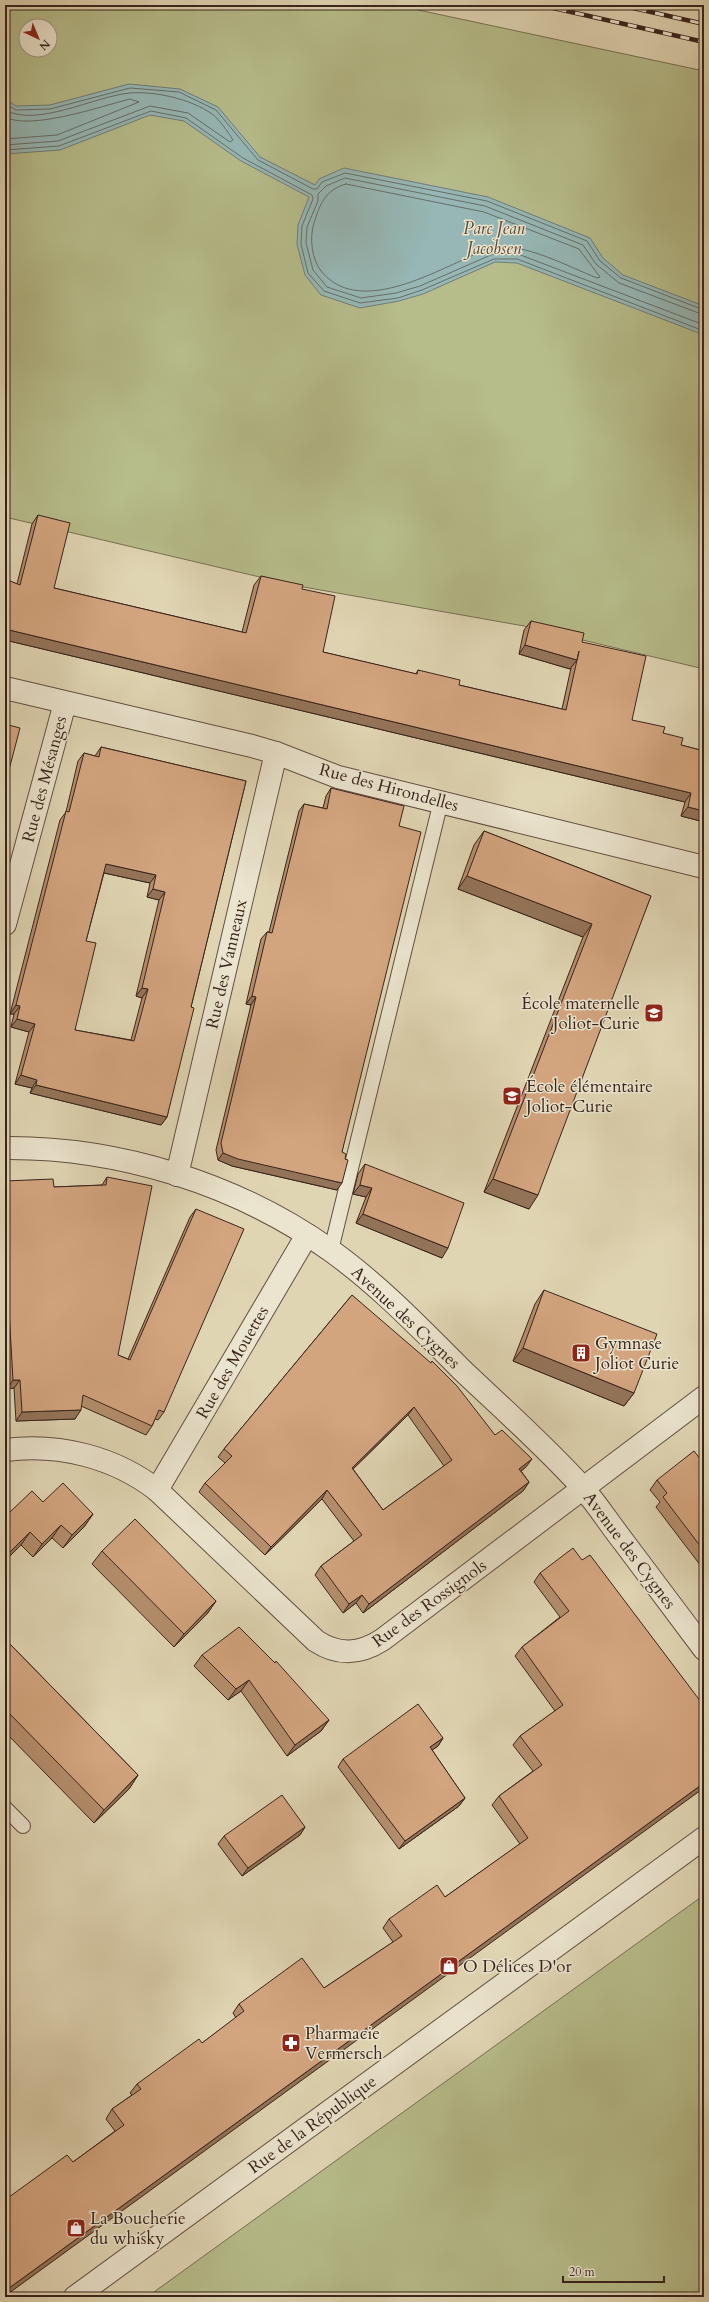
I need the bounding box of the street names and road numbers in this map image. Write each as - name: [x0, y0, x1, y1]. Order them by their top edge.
- street label: Rue des Mésanges: [17, 713, 72, 845]
- street label: Rue des Hirondelles: [317, 758, 461, 817]
- street label: Rue des Vanneaux: [200, 896, 253, 1031]
- street label: Avenue des Cygnes: [346, 1261, 465, 1374]
- street label: Rue des Mouettes: [191, 1301, 274, 1423]
- street label: Avenue des Cygnes: [578, 1487, 681, 1614]
- street label: Rue des Rossignols: [368, 1554, 491, 1653]
- street label: Rue de la République: [244, 2070, 381, 2179]

